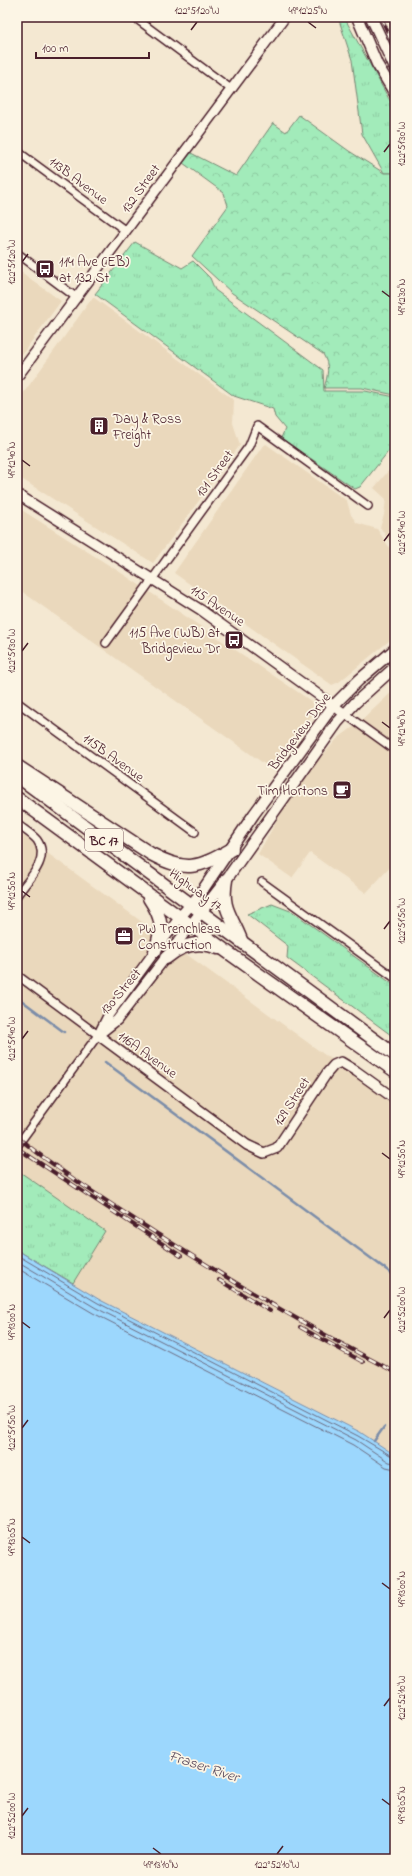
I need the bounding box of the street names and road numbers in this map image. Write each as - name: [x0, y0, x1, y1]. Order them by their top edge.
- street label: 113B Avenue: [44, 152, 113, 211]
- street label: 132 Street: [116, 160, 166, 218]
- street label: 131 Street: [191, 446, 240, 502]
- street label: 115 Avenue: [185, 580, 249, 633]
- street label: Bridgeview Drive: [263, 688, 338, 777]
- street label: 115B Avenue: [78, 729, 149, 788]
- road number: BC 17: [85, 829, 123, 851]
- street label: Highway 17: [164, 864, 226, 918]
- street label: 130 Street: [95, 964, 147, 1020]
- street label: 116A Avenue: [113, 1026, 182, 1084]
- street label: 129 Street: [269, 1073, 316, 1130]

